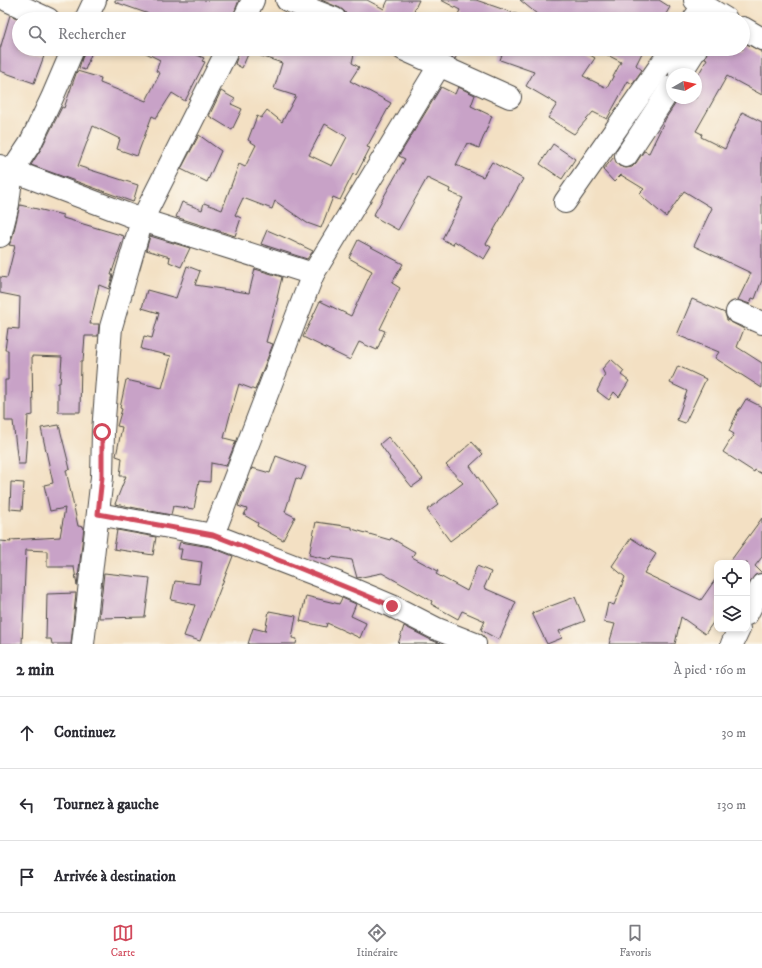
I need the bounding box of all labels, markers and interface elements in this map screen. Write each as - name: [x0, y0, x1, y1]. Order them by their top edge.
- search box: [12, 12, 750, 56]
- icon: search: [26, 23, 48, 45]
- text: Rechercher: [58, 25, 126, 44]
- north arrow: [666, 68, 702, 104]
- route start: [93, 423, 111, 441]
- map controls: [714, 560, 750, 632]
- button: locate: [714, 560, 750, 596]
- button: layers: [714, 596, 750, 632]
- route end: [383, 597, 401, 615]
- text: 2 min: [16, 659, 54, 681]
- text: À pied · 160 m: [673, 662, 746, 678]
- icon: ahead: [16, 722, 38, 744]
- text: Continuez: [54, 723, 115, 742]
- text: 30 m: [722, 725, 746, 741]
- icon: left: [16, 794, 38, 816]
- text: Tournez à gauche: [54, 795, 159, 814]
- text: 130 m: [717, 797, 746, 813]
- icon: arrive: [16, 866, 38, 888]
- text: Arrivée à destination: [54, 867, 176, 886]
- tab: Carte: [111, 922, 135, 960]
- tab: Itinéraire: [357, 922, 398, 960]
- tab: Favoris: [619, 922, 651, 960]

